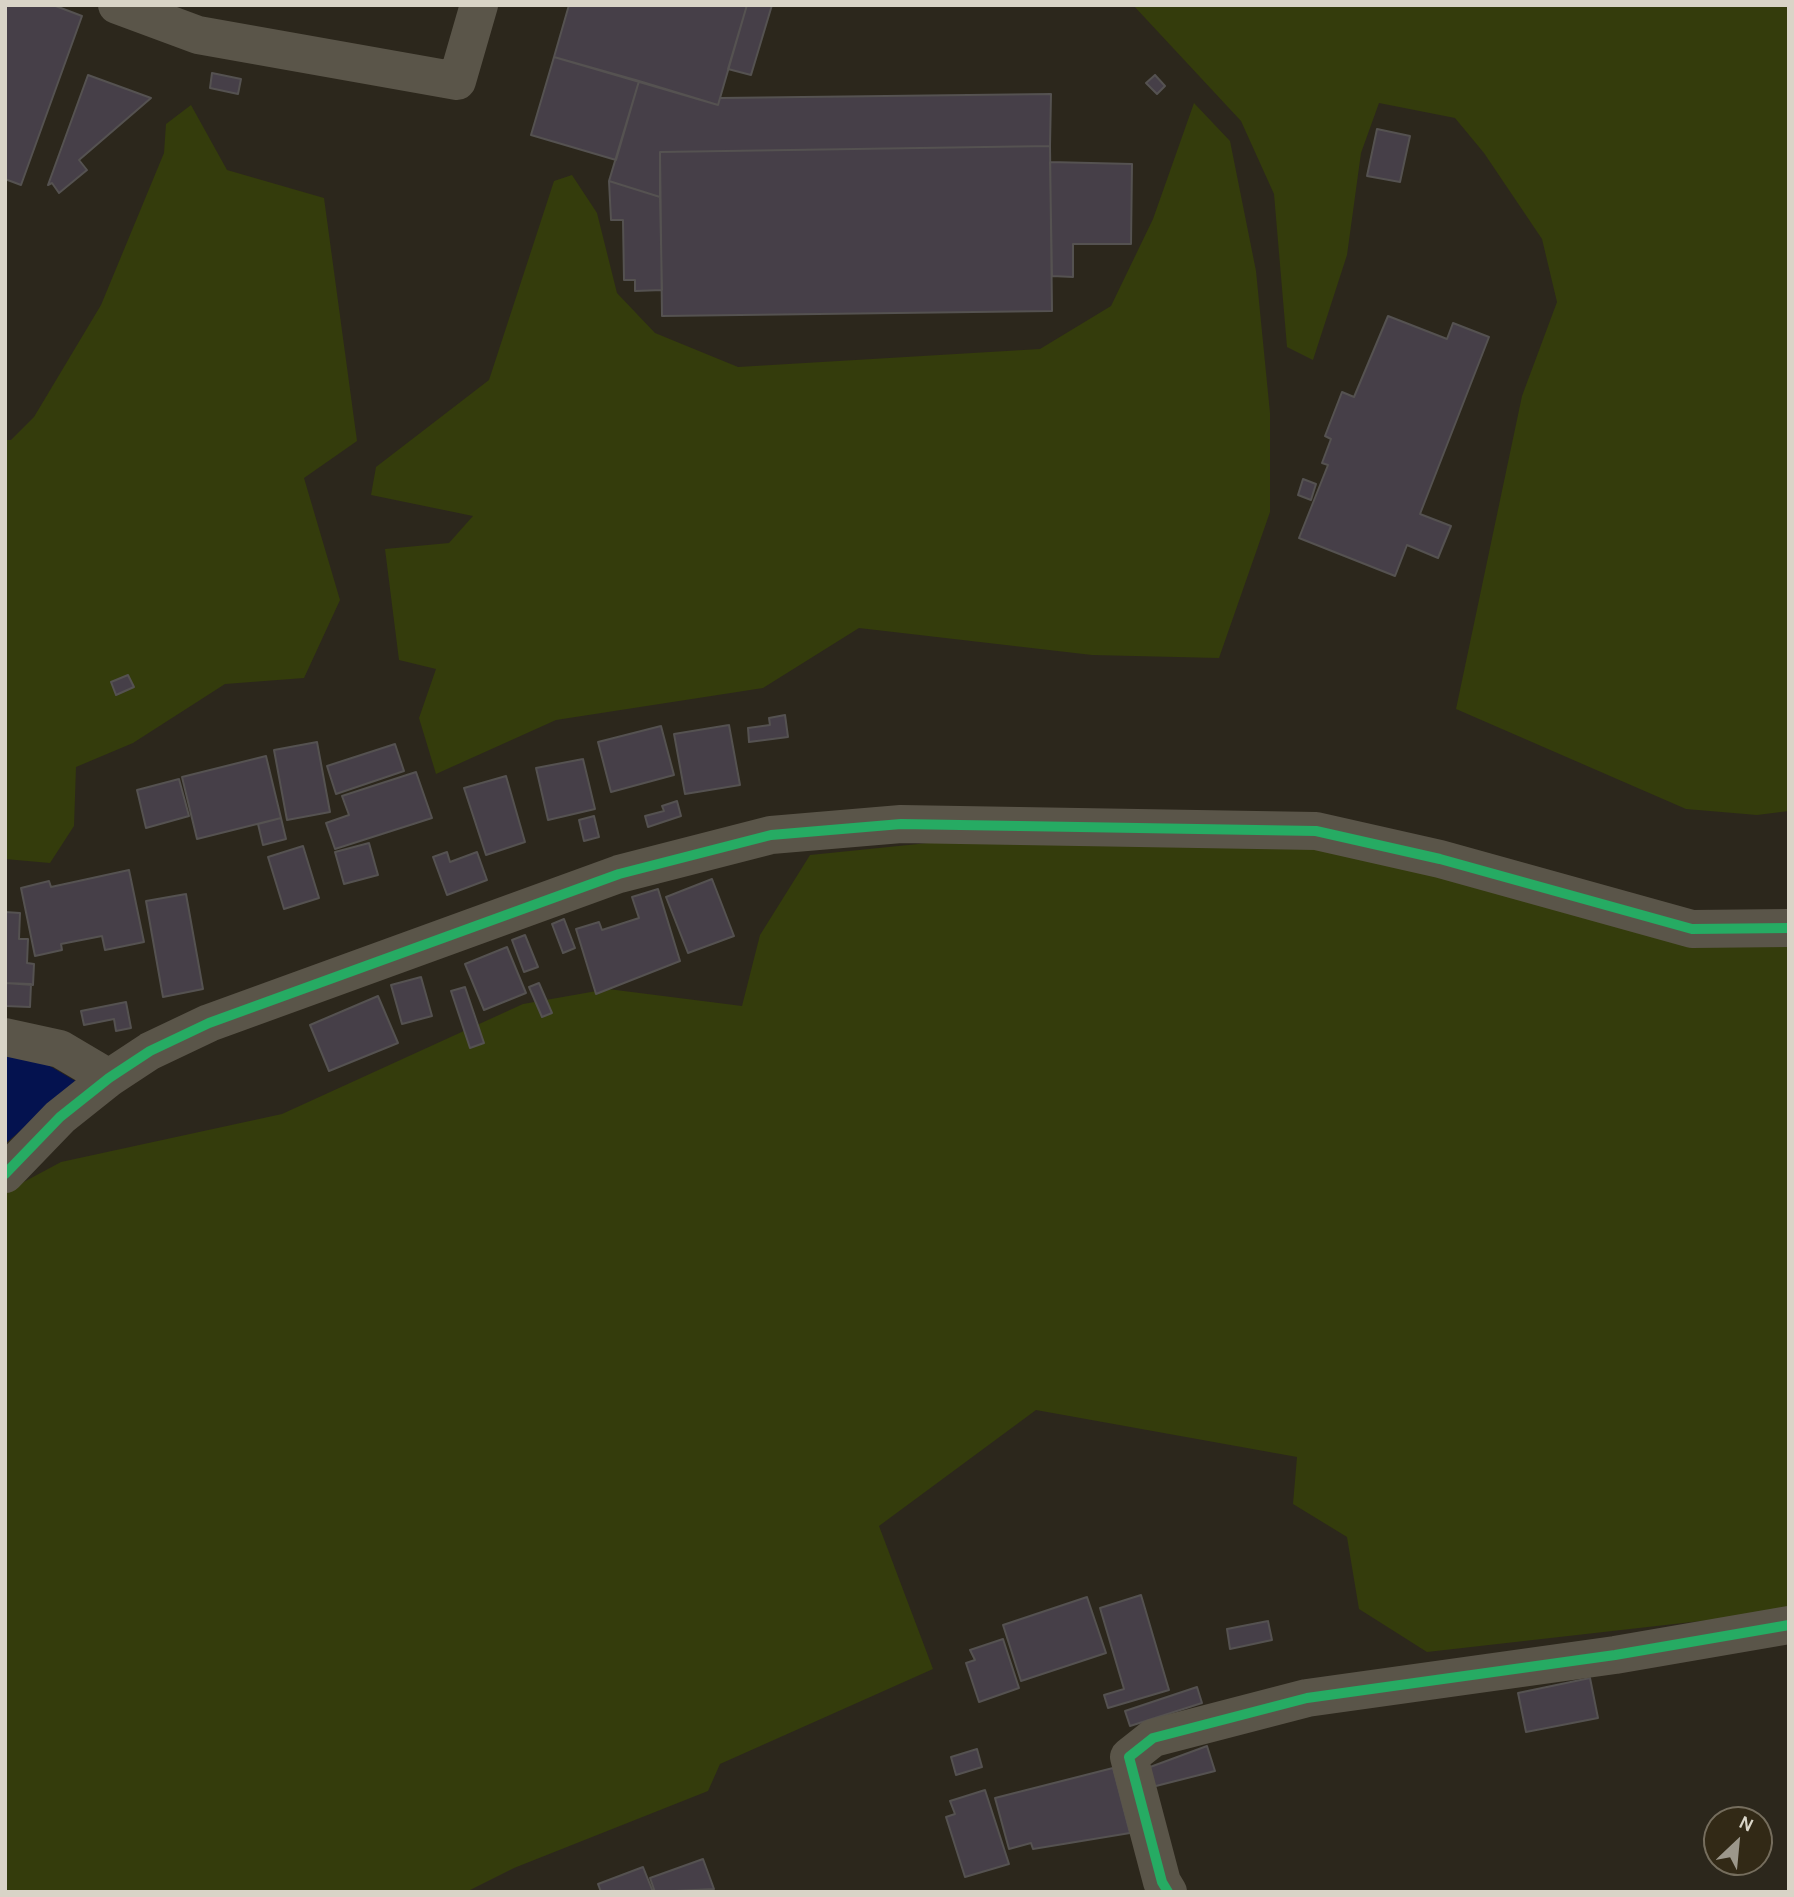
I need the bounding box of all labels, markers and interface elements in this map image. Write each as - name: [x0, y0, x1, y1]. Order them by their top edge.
- north arrow: [1703, 1806, 1773, 1876]
- text: N: [1735, 1811, 1757, 1837]

